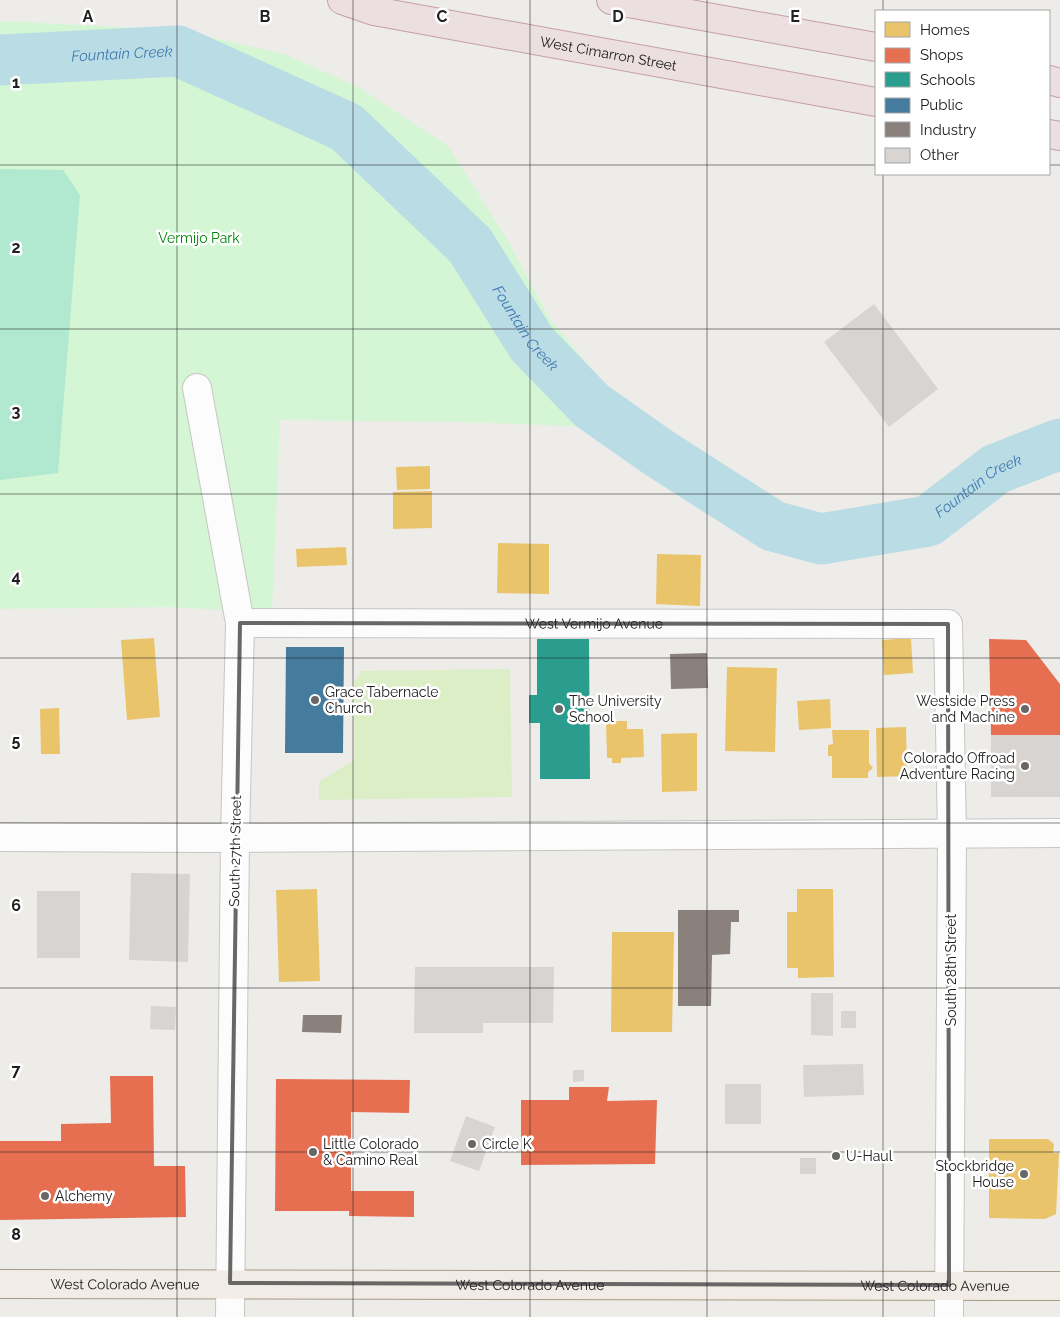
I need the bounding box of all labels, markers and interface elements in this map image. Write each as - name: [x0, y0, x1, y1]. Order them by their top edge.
- text: A: [83, 7, 94, 26]
- text: B: [260, 7, 271, 26]
- text: C: [437, 7, 448, 26]
- text: D: [612, 7, 624, 26]
- text: E: [790, 7, 800, 26]
- legend: [875, 10, 1050, 175]
- text: Homes: [920, 21, 970, 39]
- street label: West Cimarron Street: [539, 33, 678, 74]
- water label: Fountain Creek: [71, 42, 173, 65]
- text: Shops: [920, 46, 963, 64]
- text: Schools: [920, 71, 975, 89]
- text: 1: [12, 73, 20, 92]
- text: Public: [920, 96, 963, 114]
- text: Industry: [920, 121, 976, 139]
- text: Other: [920, 146, 960, 164]
- park label: Vermijo Park: [158, 230, 240, 246]
- text: 2: [11, 238, 21, 257]
- water label: Fountain Creek: [489, 282, 562, 375]
- text: 3: [12, 402, 21, 421]
- water label: Fountain Creek: [931, 451, 1024, 522]
- text: 4: [11, 567, 21, 586]
- street label: West Vermijo Avenue: [525, 615, 663, 632]
- place label: Grace Tabernacle Church: [325, 684, 439, 716]
- place label: The University School: [569, 693, 662, 725]
- place label: Westside Press and Machine: [916, 693, 1015, 725]
- marker: Grace Tabernacle Church: [309, 694, 321, 706]
- marker: The University School: [553, 703, 565, 715]
- marker: Westside Press and Machine: [1019, 703, 1031, 715]
- text: 5: [12, 731, 21, 750]
- place label: Colorado Offroad Adventure Racing: [900, 750, 1015, 782]
- marker: Colorado Offroad Adventure Racing: [1019, 760, 1031, 772]
- street label: South 27th Street: [226, 795, 244, 907]
- text: 6: [11, 896, 21, 915]
- street label: South 28th Street: [943, 913, 959, 1026]
- text: 7: [12, 1061, 21, 1080]
- place label: Little Colorado & Camino Real: [323, 1136, 419, 1168]
- place label: Circle K: [482, 1136, 532, 1152]
- marker: Circle K: [466, 1138, 478, 1150]
- marker: Little Colorado & Camino Real: [307, 1146, 319, 1158]
- place label: U-Haul: [846, 1148, 893, 1164]
- marker: U-Haul: [830, 1150, 842, 1162]
- place label: Stockbridge House: [935, 1158, 1014, 1190]
- marker: Stockbridge House: [1018, 1168, 1030, 1180]
- place label: Alchemy: [55, 1188, 113, 1204]
- marker: Alchemy: [39, 1190, 51, 1202]
- text: 8: [11, 1225, 21, 1244]
- street label: West Colorado Avenue: [50, 1276, 200, 1292]
- street label: West Colorado Avenue: [455, 1277, 605, 1293]
- street label: West Colorado Avenue: [860, 1278, 1010, 1294]

